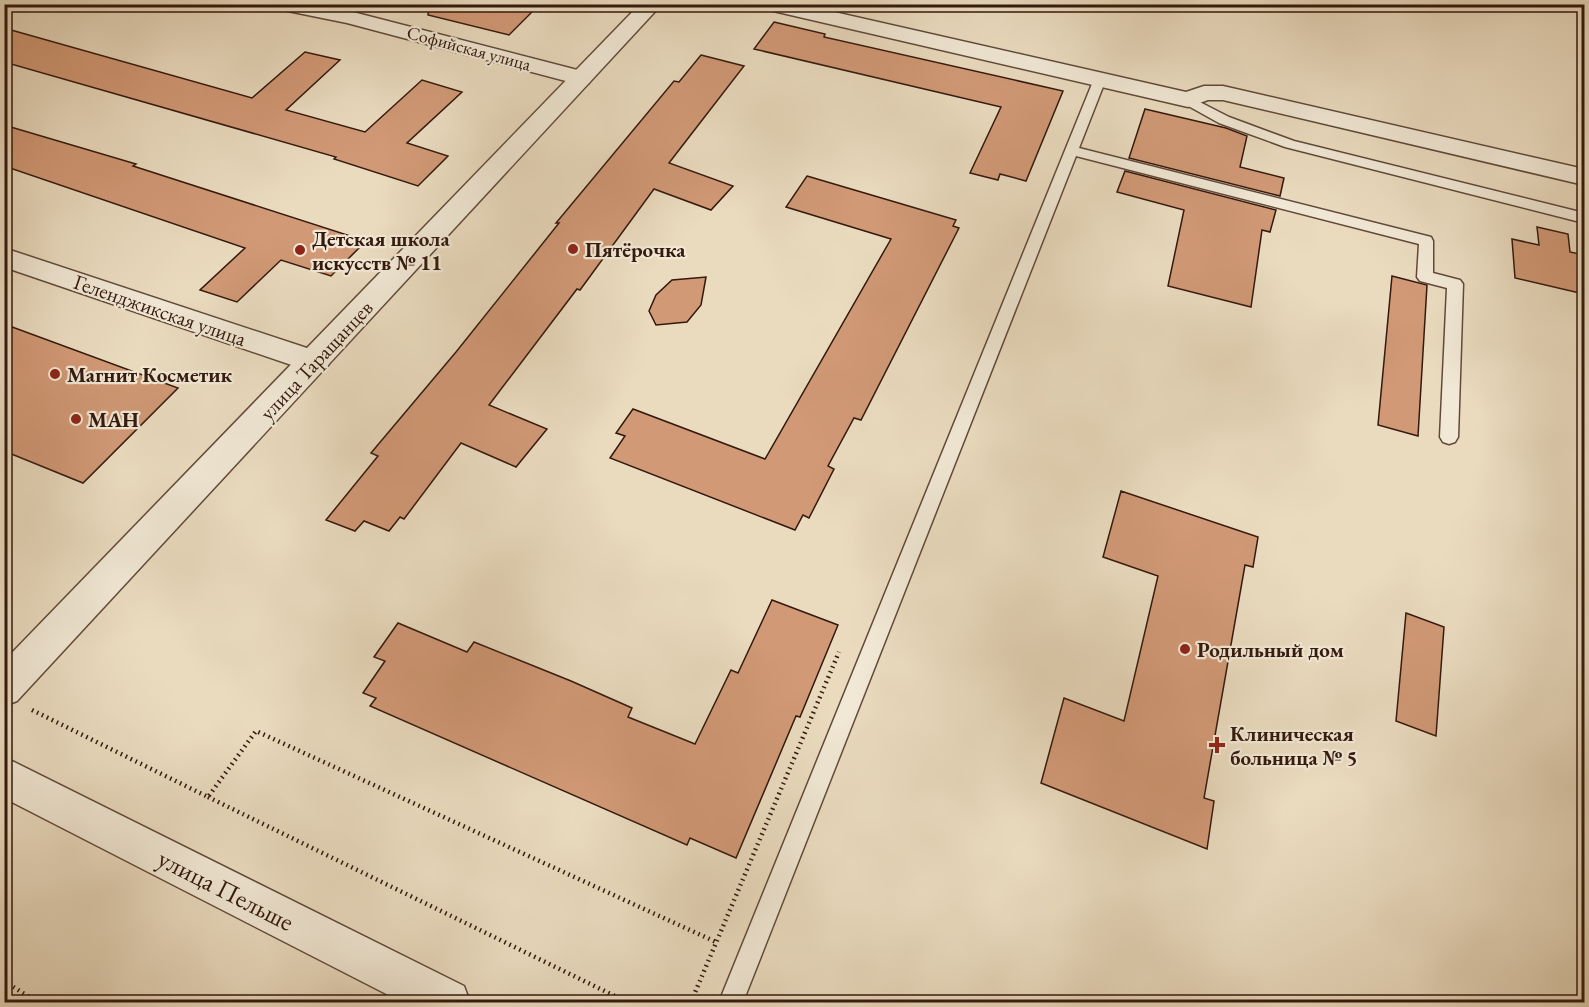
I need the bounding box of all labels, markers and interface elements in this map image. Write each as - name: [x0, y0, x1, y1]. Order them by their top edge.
- street label: Софийская улица: [404, 20, 534, 76]
- place label: Детская школа искусств № 11: [312, 225, 450, 276]
- place label: Пятёрочка: [585, 236, 686, 263]
- marker: Пятёрочка: [566, 242, 580, 256]
- marker: Детская школа искусств № 11: [293, 243, 307, 257]
- street label: Геленджикская улица: [70, 268, 250, 352]
- street label: улица Таращанцев: [254, 294, 378, 426]
- place label: Магнит Косметик: [67, 361, 233, 388]
- marker: Магнит Косметик: [48, 367, 62, 381]
- place label: МАН: [88, 406, 139, 433]
- marker: МАН: [69, 412, 83, 426]
- place label: Родильный дом: [1197, 636, 1344, 663]
- marker: Родильный дом: [1178, 642, 1192, 656]
- place label: Клиническая больница № 5: [1230, 720, 1358, 771]
- marker: Клиническая больница № 5: [1208, 736, 1226, 754]
- street label: улица Пельше: [152, 841, 300, 939]

